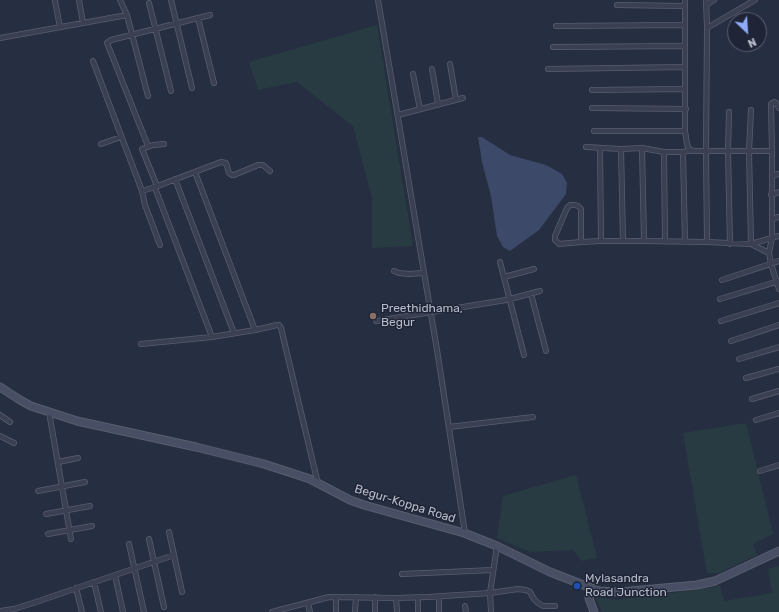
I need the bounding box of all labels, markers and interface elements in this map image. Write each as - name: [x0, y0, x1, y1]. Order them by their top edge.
- north arrow: [727, 12, 767, 52]
- text: N: [746, 35, 758, 50]
- place label: Preethidhama, Begur: [381, 302, 463, 330]
- marker: Preethidhama, Begur: [368, 311, 378, 321]
- street label: Begur-Koppa Road: [353, 482, 457, 526]
- place label: Mylasandra Road Junction: [585, 572, 667, 600]
- marker: Mylasandra Road Junction: [572, 581, 582, 591]

